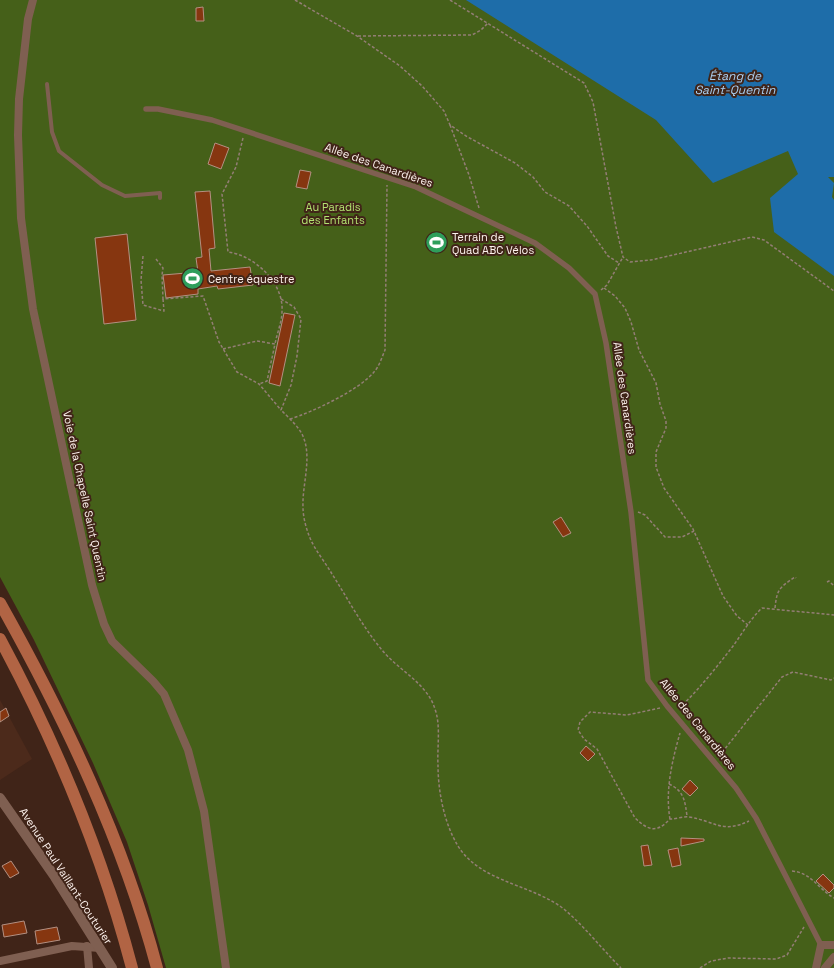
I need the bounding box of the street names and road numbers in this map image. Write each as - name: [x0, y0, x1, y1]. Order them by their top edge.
- street label: Allée des Canardières: [323, 140, 435, 190]
- street label: Allée des Canardières: [610, 341, 640, 455]
- street label: Voie de la Chapelle Saint Quentin: [60, 409, 110, 583]
- street label: Allée des Canardières: [657, 676, 739, 773]
- street label: Avenue Paul Vaillant-Couturier: [17, 805, 115, 947]

